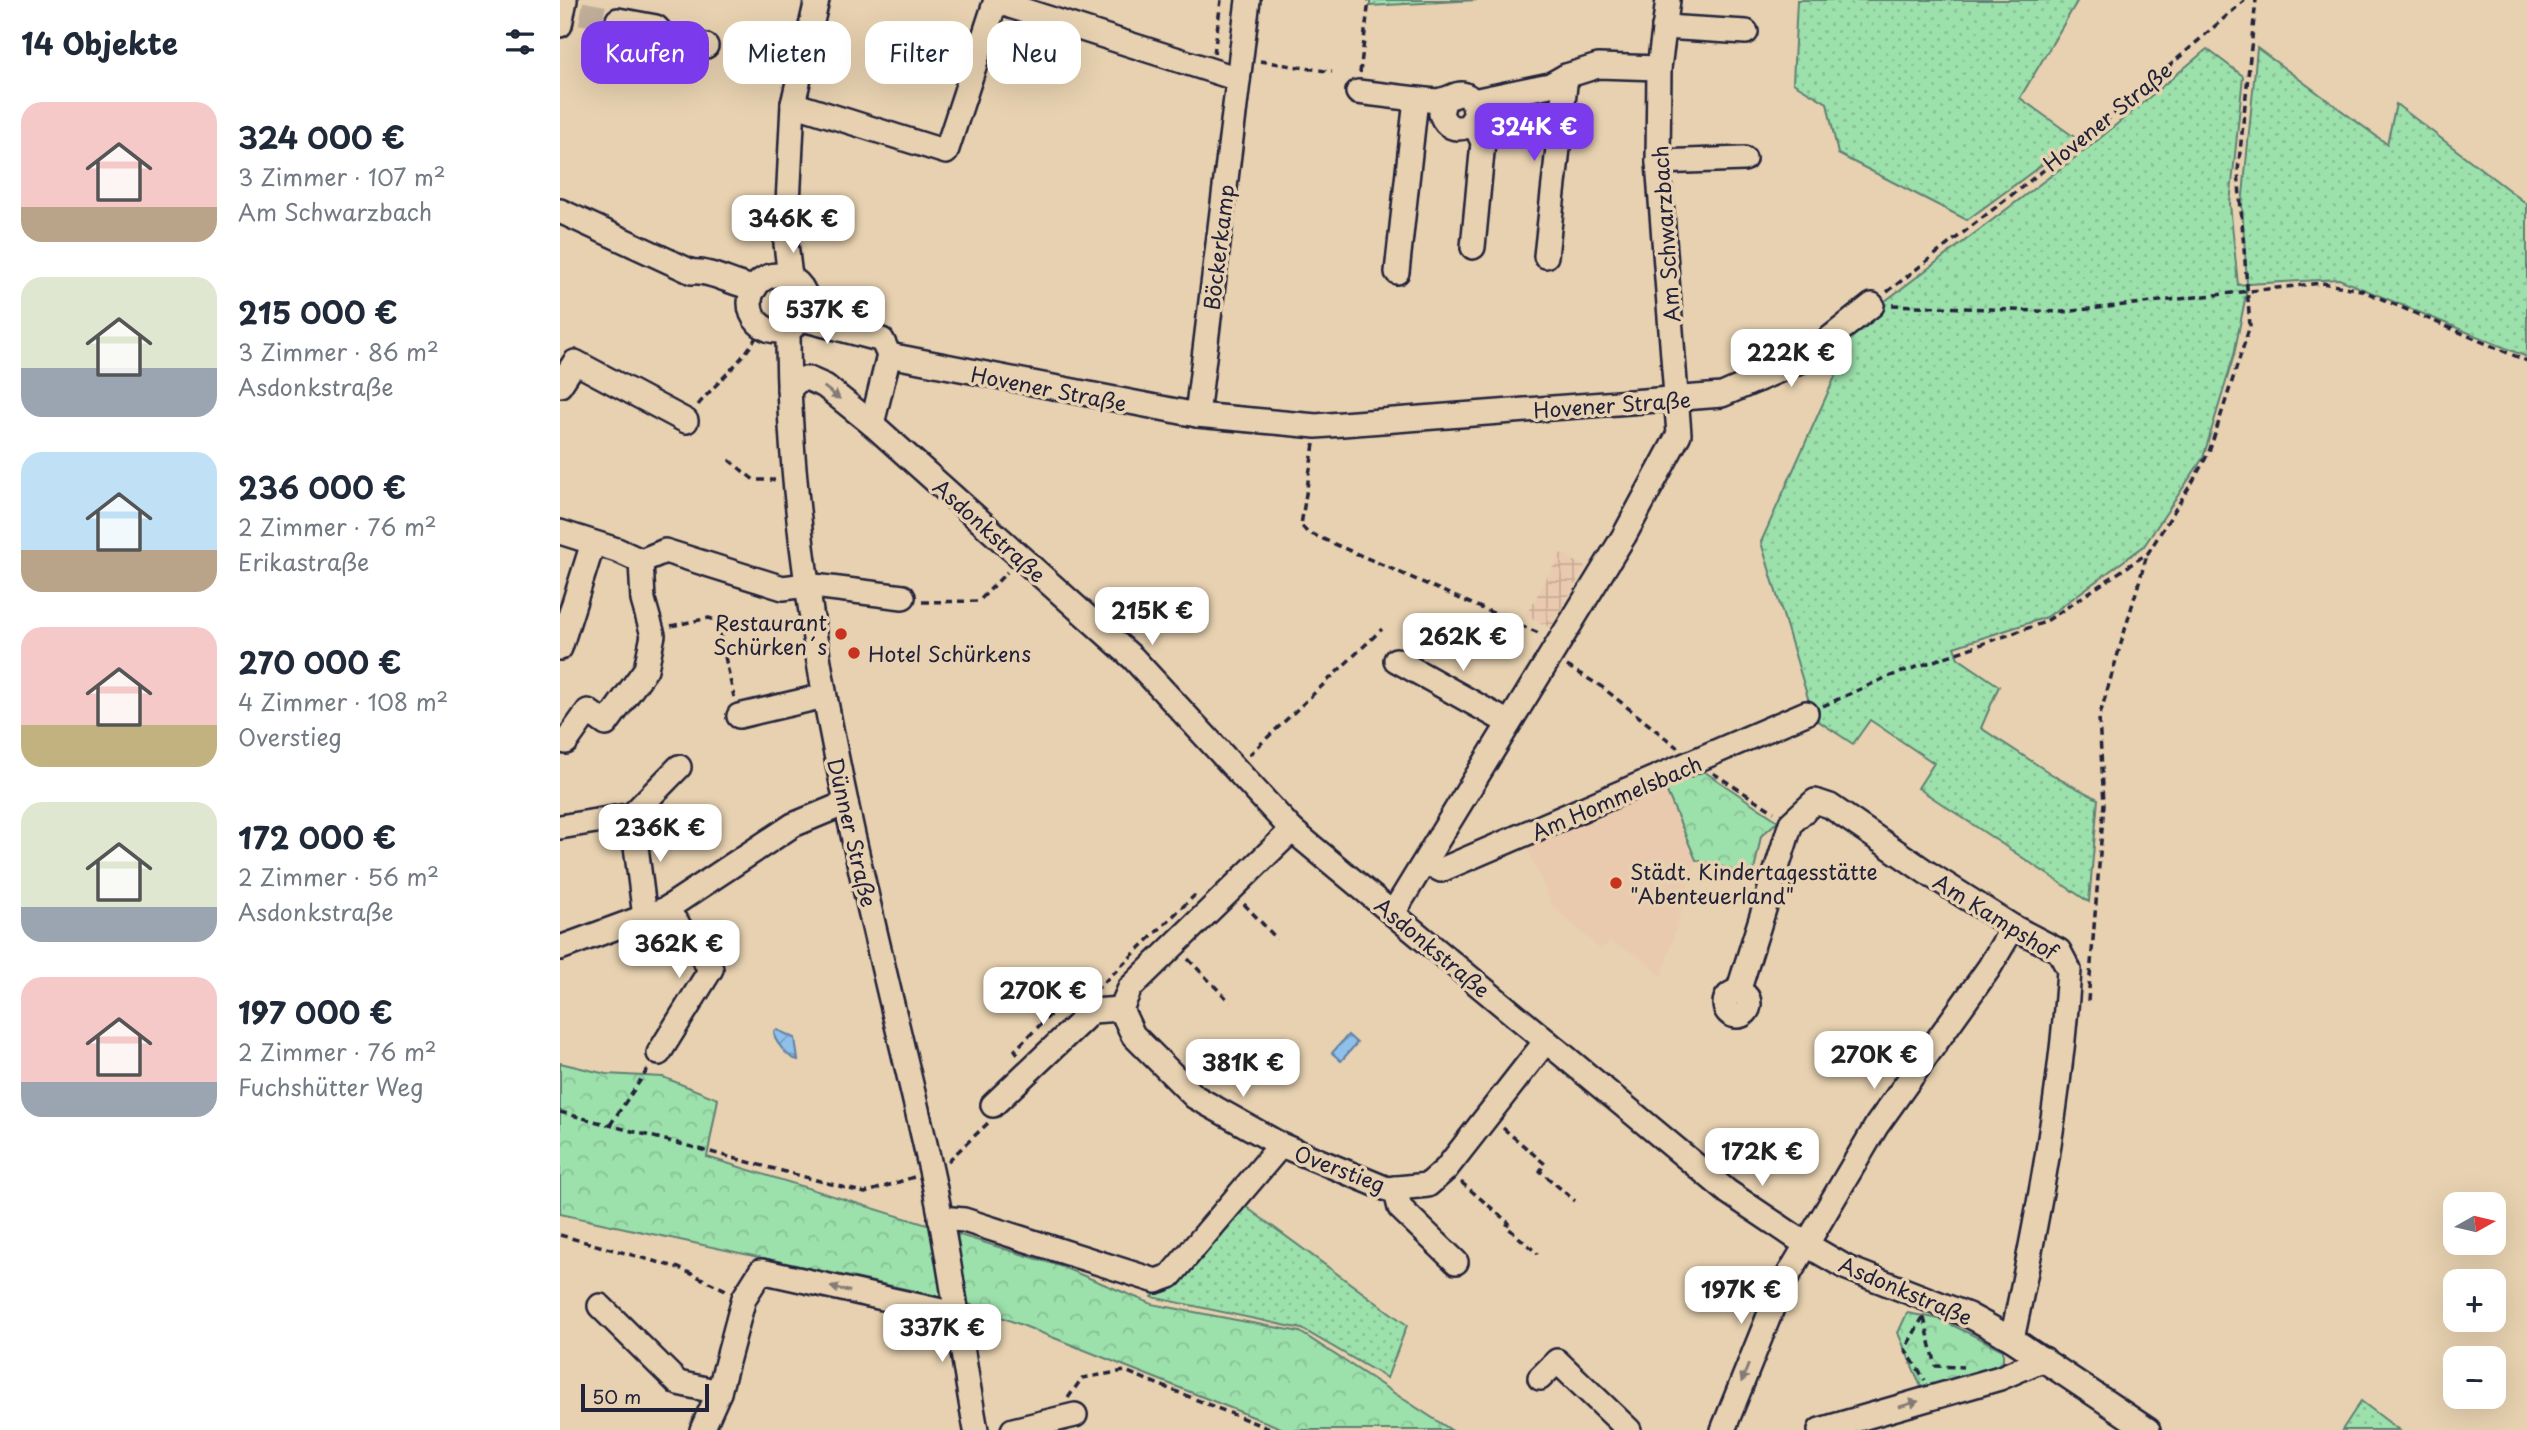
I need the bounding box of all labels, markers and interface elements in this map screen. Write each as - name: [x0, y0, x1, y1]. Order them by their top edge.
- text: 14 Objekte: [21, 20, 178, 65]
- chip: Kaufen: [581, 21, 709, 84]
- chip: Mieten: [723, 21, 851, 84]
- chip: Filter: [865, 21, 973, 84]
- chip: Neu: [987, 21, 1081, 84]
- icon: filters: [501, 23, 539, 61]
- street label: Hovener Straße: [2036, 54, 2178, 178]
- pin: 324K €: [1477, 104, 1591, 163]
- text: 324K €: [1491, 108, 1577, 143]
- text: 324 000 €: [238, 114, 405, 159]
- icon: home: [77, 130, 161, 214]
- street label: Am Schwarzbach: [1643, 145, 1687, 323]
- text: 3 Zimmer · 107 m²: [238, 159, 446, 194]
- street label: Böckerkamp: [1194, 182, 1242, 312]
- text: Am Schwarzbach: [238, 194, 432, 229]
- pin: 346K €: [736, 196, 850, 255]
- text: 346K €: [748, 200, 838, 235]
- pin: 537K €: [770, 286, 884, 346]
- text: 215 000 €: [238, 289, 398, 334]
- text: 537K €: [785, 291, 869, 326]
- icon: home: [77, 305, 161, 389]
- pin: 222K €: [1734, 330, 1848, 389]
- text: 3 Zimmer · 86 m²: [238, 334, 439, 369]
- text: 222K €: [1747, 334, 1835, 369]
- street label: Hovener Straße: [969, 357, 1129, 419]
- text: Asdonkstraße: [238, 369, 394, 404]
- street label: Hovener Straße: [1532, 383, 1692, 425]
- one-way arrow: [823, 385, 841, 400]
- text: 236 000 €: [238, 464, 406, 509]
- street label: Asdonkstraße: [927, 471, 1053, 589]
- icon: home: [77, 480, 161, 564]
- text: 2 Zimmer · 76 m²: [238, 509, 437, 544]
- text: Erikastraße: [238, 544, 369, 579]
- pin: 215K €: [1095, 588, 1209, 647]
- text: 215K €: [1111, 592, 1193, 627]
- place label: Restaurant Schürken´s: [713, 606, 827, 662]
- pin: 262K €: [1406, 614, 1520, 673]
- text: 262K €: [1419, 618, 1507, 653]
- marker: Restaurant Schürken´s: [833, 626, 849, 642]
- place label: Hotel Schürkens: [868, 637, 1031, 669]
- text: 270 000 €: [238, 639, 402, 684]
- marker: Hotel Schürkens: [846, 645, 862, 661]
- icon: home: [77, 655, 161, 739]
- text: 4 Zimmer · 108 m²: [238, 684, 448, 719]
- text: Overstieg: [238, 719, 342, 754]
- street label: Am Hommelsbach: [1526, 747, 1706, 847]
- street label: Dünner Straße: [820, 754, 886, 910]
- pin: 236K €: [603, 804, 717, 864]
- text: 236K €: [615, 809, 705, 844]
- text: 172 000 €: [238, 814, 396, 859]
- icon: home: [77, 830, 161, 914]
- place label: Städt. Kindertagesstätte "Abenteuerland": [1630, 855, 1878, 911]
- text: 2 Zimmer · 56 m²: [238, 859, 439, 894]
- street label: Am Kampshof: [1928, 865, 2066, 968]
- marker: Städt. Kindertagesstätte "Abenteuerland": [1608, 875, 1624, 891]
- street label: Asdonkstraße: [1368, 889, 1498, 1005]
- text: Asdonkstraße: [238, 894, 394, 929]
- pin: 362K €: [622, 920, 736, 980]
- text: 362K €: [635, 925, 723, 960]
- pin: 270K €: [986, 968, 1100, 1027]
- text: 270K €: [999, 972, 1087, 1007]
- text: 197 000 €: [238, 989, 393, 1034]
- icon: home: [77, 1005, 161, 1089]
- pin: 270K €: [1817, 1032, 1931, 1091]
- text: 2 Zimmer · 76 m²: [238, 1034, 437, 1069]
- text: 270K €: [1830, 1036, 1918, 1071]
- pin: 381K €: [1186, 1040, 1300, 1099]
- text: 381K €: [1202, 1044, 1284, 1079]
- text: Fuchshütter Weg: [238, 1069, 424, 1104]
- pin: 172K €: [1705, 1128, 1819, 1188]
- text: 172K €: [1721, 1133, 1803, 1168]
- street label: Overstieg: [1290, 1136, 1390, 1200]
- north arrow: [2443, 1192, 2506, 1255]
- map controls: [2443, 1192, 2506, 1409]
- street label: Asdonkstraße: [1834, 1248, 1978, 1332]
- pin: 197K €: [1684, 1266, 1798, 1326]
- button: +: [2443, 1269, 2506, 1332]
- text: 197K €: [1701, 1271, 1781, 1306]
- one-way arrow: [829, 1283, 851, 1294]
- pin: 337K €: [885, 1304, 999, 1364]
- text: 337K €: [899, 1309, 985, 1344]
- button: −: [2443, 1346, 2506, 1409]
- one-way arrow: [1740, 1362, 1751, 1383]
- scale bar: [581, 1381, 709, 1413]
- text: 50 m: [592, 1382, 641, 1410]
- one-way arrow: [1899, 1399, 1920, 1409]

